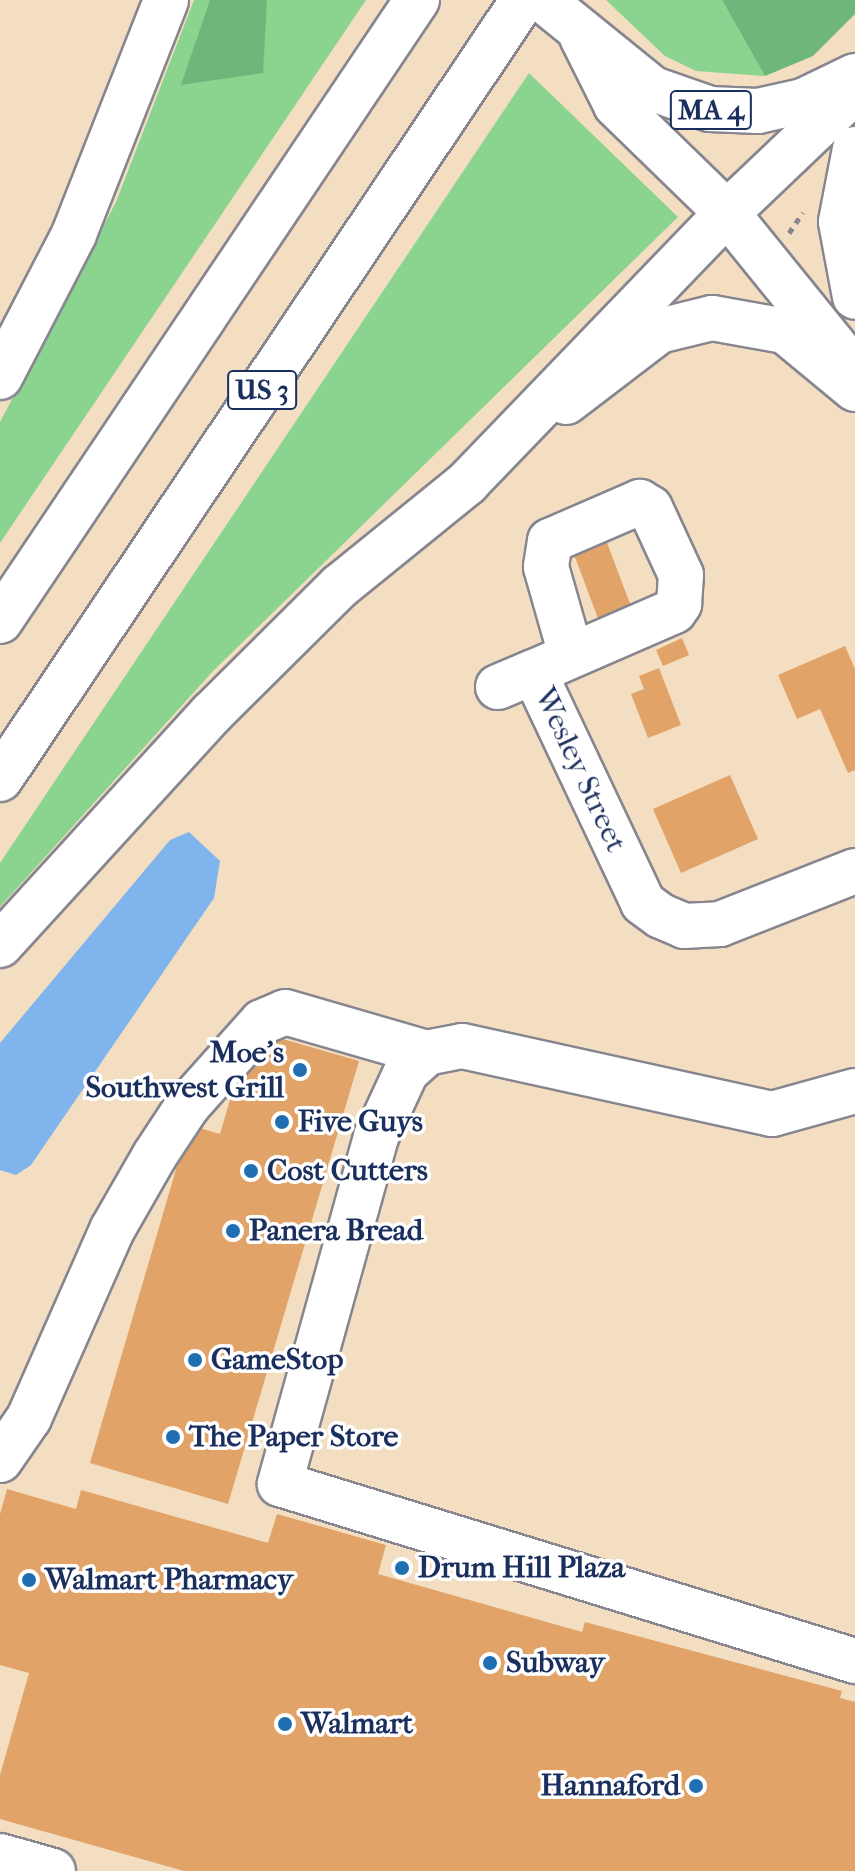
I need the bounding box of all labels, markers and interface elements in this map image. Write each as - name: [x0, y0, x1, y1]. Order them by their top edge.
- road number: MA 4: [669, 86, 753, 134]
- road number: US 3: [226, 366, 298, 414]
- street label: Wesley Street: [526, 682, 634, 858]
- place label: Moe's Southwest Grill: [85, 1035, 284, 1106]
- marker: Moe's Southwest Grill: [291, 1061, 309, 1079]
- place label: Five Guys: [298, 1104, 423, 1140]
- marker: Five Guys: [273, 1113, 291, 1131]
- place label: Cost Cutters: [267, 1153, 428, 1189]
- marker: Cost Cutters: [242, 1162, 260, 1180]
- place label: Panera Bread: [249, 1213, 423, 1249]
- marker: Panera Bread: [224, 1222, 242, 1240]
- place label: GameStop: [211, 1342, 343, 1378]
- marker: GameStop: [186, 1351, 204, 1369]
- place label: The Paper Store: [189, 1419, 398, 1455]
- marker: The Paper Store: [164, 1428, 182, 1446]
- place label: Drum Hill Plaza: [418, 1550, 625, 1586]
- marker: Drum Hill Plaza: [393, 1559, 411, 1577]
- place label: Walmart Pharmacy: [45, 1562, 293, 1598]
- marker: Walmart Pharmacy: [20, 1571, 38, 1589]
- place label: Subway: [506, 1645, 605, 1681]
- marker: Subway: [481, 1654, 499, 1672]
- place label: Walmart: [301, 1706, 413, 1742]
- marker: Walmart: [276, 1715, 294, 1733]
- place label: Hannaford: [541, 1768, 680, 1804]
- marker: Hannaford: [687, 1777, 705, 1795]

